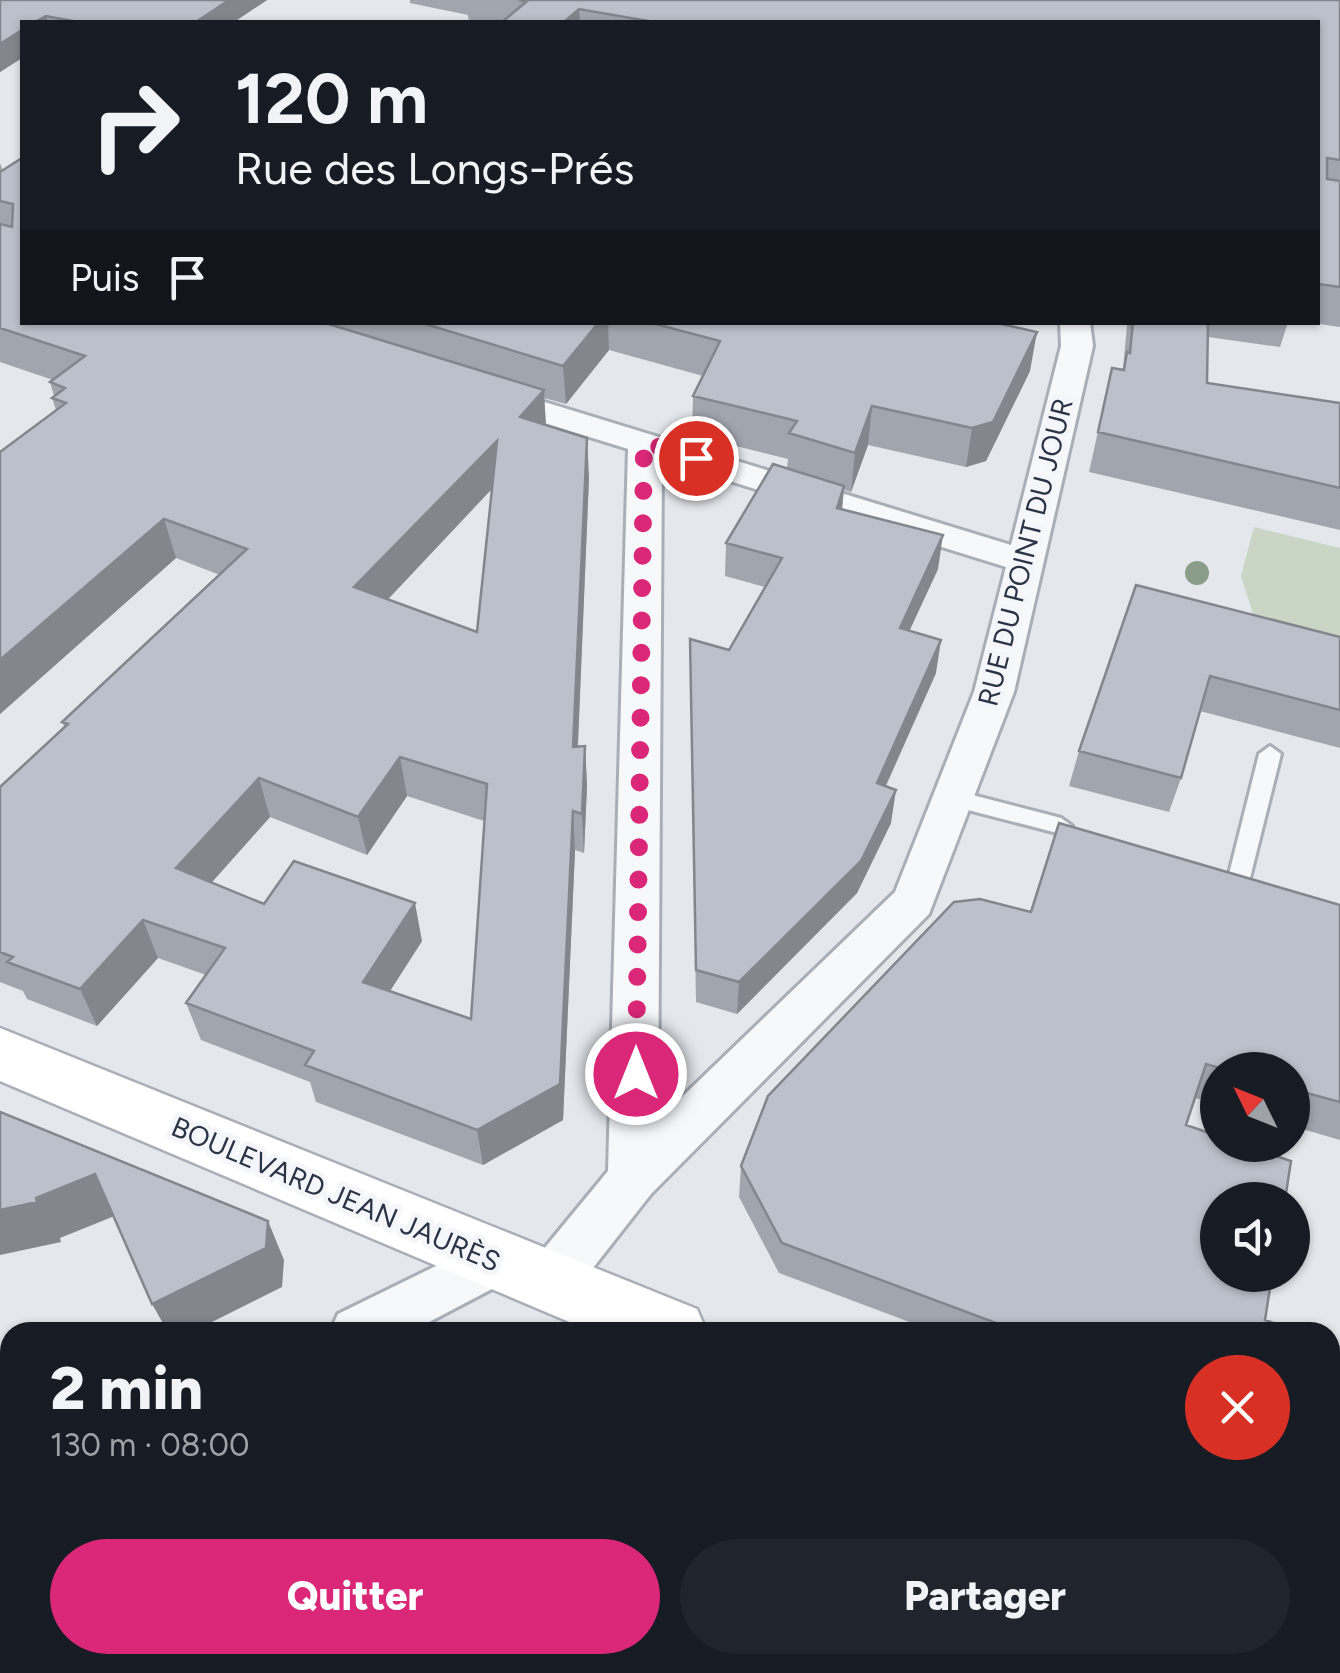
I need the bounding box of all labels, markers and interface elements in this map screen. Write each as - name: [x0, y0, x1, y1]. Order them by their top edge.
- text: 120 m: [235, 56, 428, 141]
- icon: right: [70, 60, 200, 190]
- text: Rue des Longs-Prés: [235, 141, 634, 195]
- icon: arrive: [160, 250, 215, 305]
- text: Puis: [70, 255, 140, 301]
- street label: RUE DU POINT DU JOUR: [970, 395, 1080, 709]
- pin: [654, 416, 739, 501]
- icon: arrive: [669, 431, 724, 486]
- position arrow: [584, 1022, 688, 1126]
- north arrow: [1200, 1052, 1310, 1162]
- map controls: [1200, 1052, 1310, 1292]
- street label: BOULEVARD JEAN JAURÈS: [167, 1109, 505, 1279]
- button: sound: [1200, 1182, 1310, 1292]
- text: 2 min: [50, 1352, 203, 1424]
- button: close: [1185, 1355, 1290, 1460]
- text: 130 m · 08:00: [50, 1426, 250, 1464]
- button: Quitter: [50, 1539, 660, 1654]
- button: Partager: [680, 1539, 1290, 1654]

